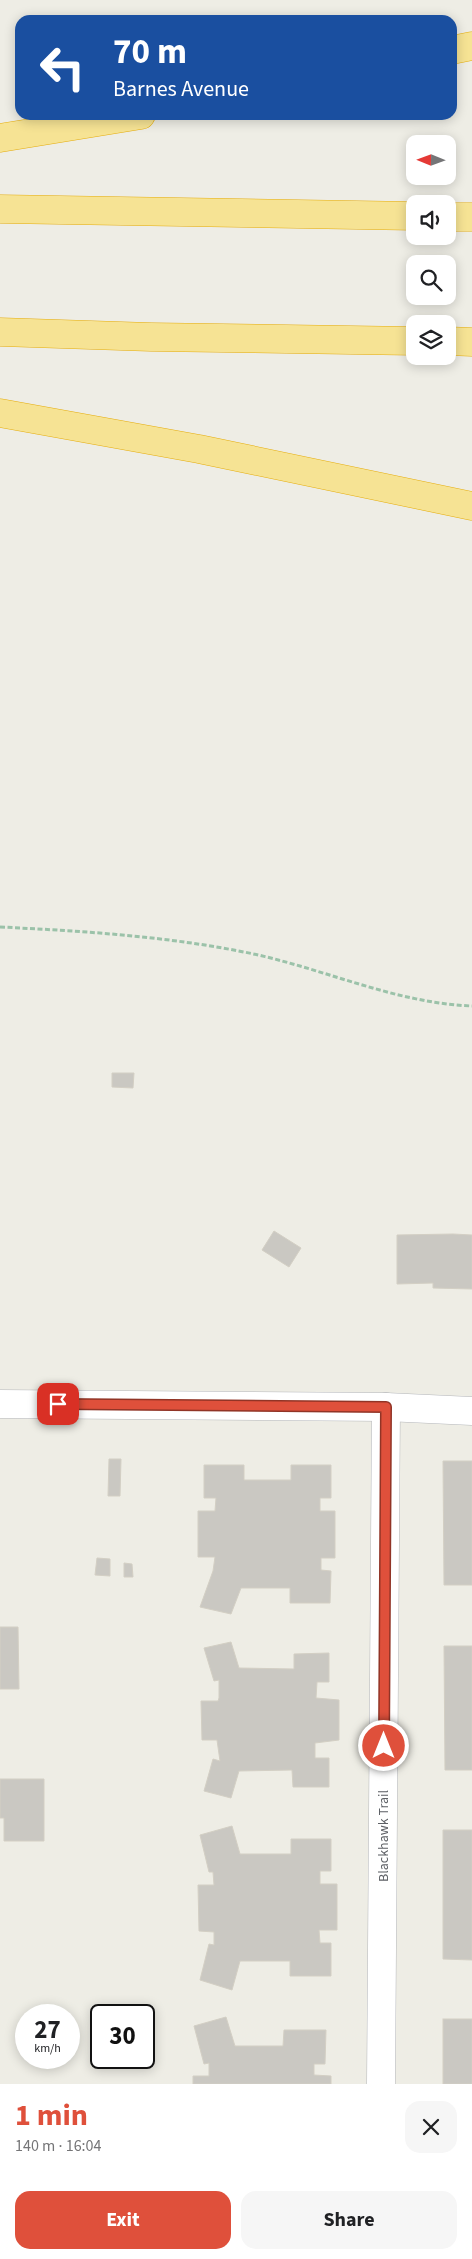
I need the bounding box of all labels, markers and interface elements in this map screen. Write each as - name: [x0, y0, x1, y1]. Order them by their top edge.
- text: 70 m: [113, 27, 187, 77]
- icon: left: [30, 35, 95, 100]
- text: Barnes Avenue: [113, 73, 249, 105]
- north arrow: [406, 135, 456, 185]
- map controls: [406, 135, 456, 365]
- button: sound: [406, 195, 456, 245]
- button: search: [406, 255, 456, 305]
- button: layers: [406, 315, 456, 365]
- pin: [37, 1383, 79, 1425]
- icon: arrive: [44, 1390, 72, 1418]
- position arrow: [357, 1719, 409, 1771]
- street label: Blackhawk Trail: [374, 1790, 394, 1882]
- speed limit sign: 30: [90, 2004, 155, 2069]
- text: 27: [34, 2012, 61, 2048]
- text: km/h: [34, 2040, 61, 2057]
- text: 1 min: [15, 2094, 88, 2137]
- button: close: [405, 2101, 457, 2153]
- text: 140 m · 16:04: [15, 2135, 102, 2157]
- button: Exit: [15, 2191, 231, 2249]
- button: Share: [241, 2191, 457, 2249]

